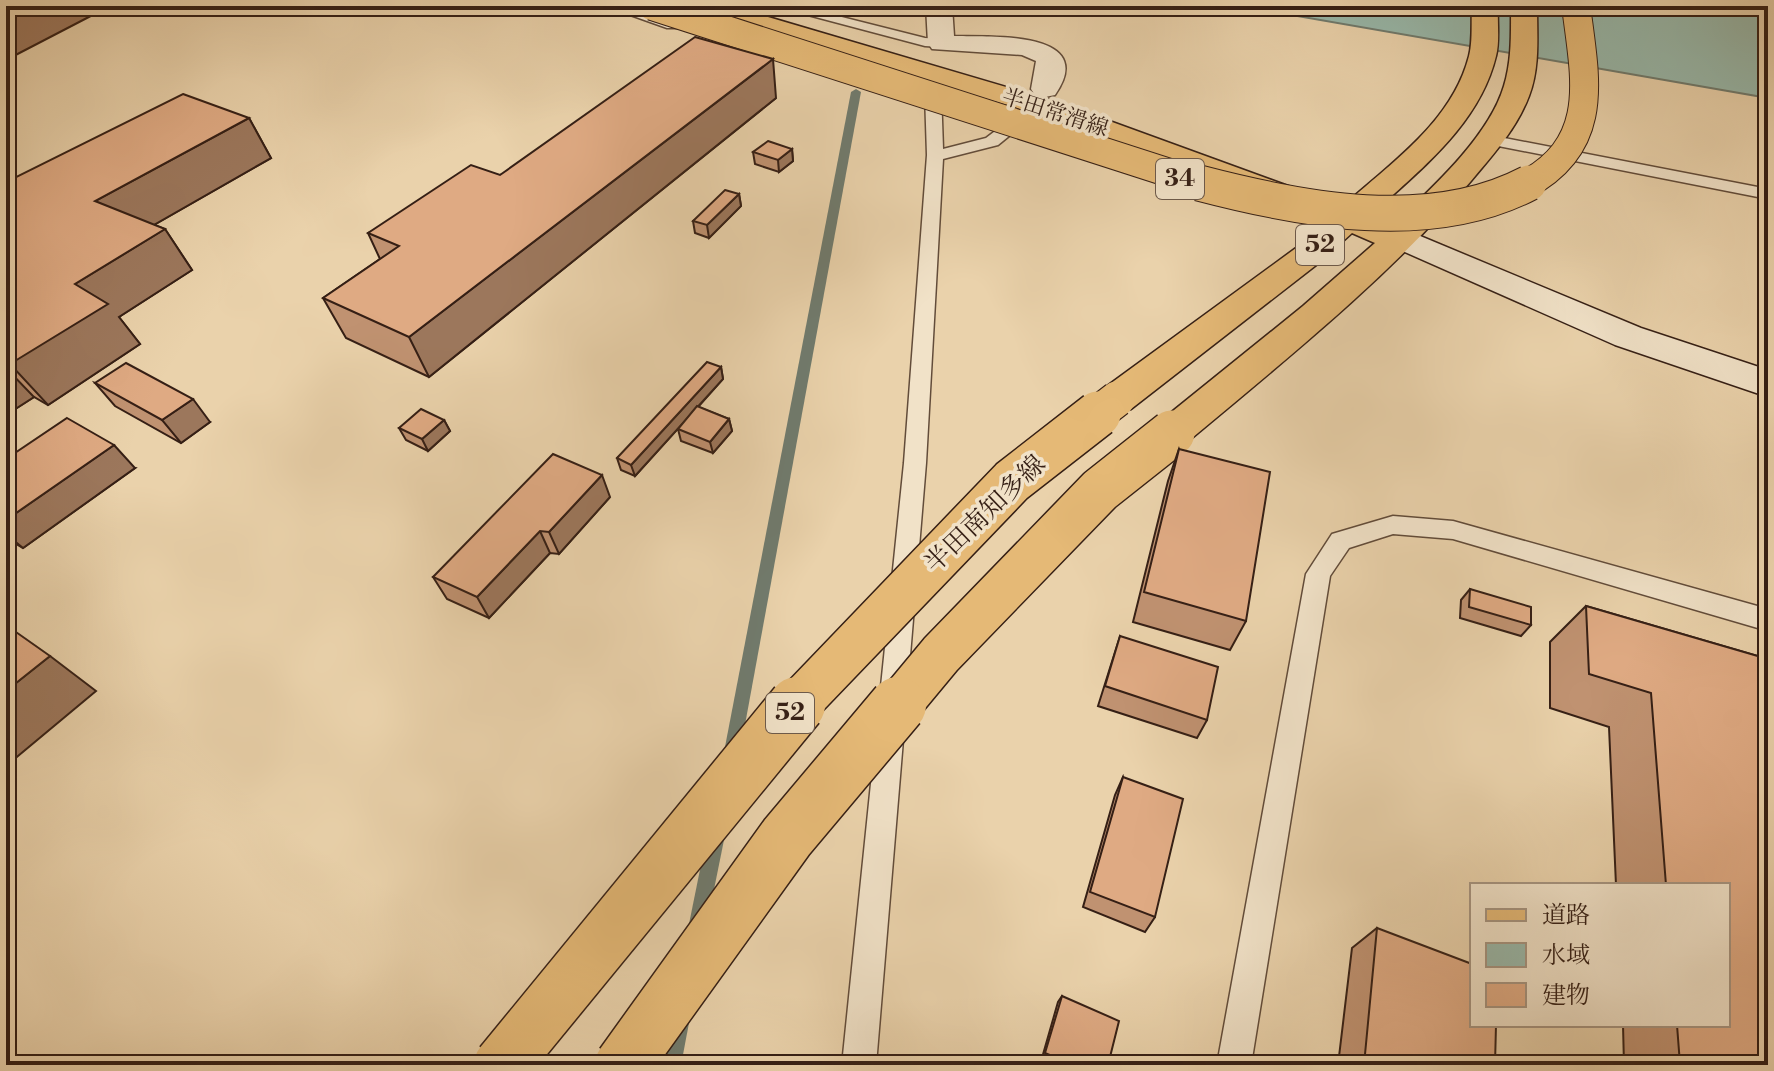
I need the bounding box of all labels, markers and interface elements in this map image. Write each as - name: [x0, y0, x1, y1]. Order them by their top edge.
- street label: 半田常滑線: [999, 83, 1111, 143]
- road number: 34: [1156, 159, 1204, 199]
- road number: 52: [1296, 225, 1344, 265]
- street label: 半田南知多線: [918, 448, 1052, 580]
- road number: 52: [766, 693, 814, 733]
- legend: [1470, 883, 1730, 1027]
- text: 道路: [1542, 901, 1590, 931]
- text: 水域: [1542, 941, 1590, 971]
- text: 建物: [1542, 981, 1590, 1011]

